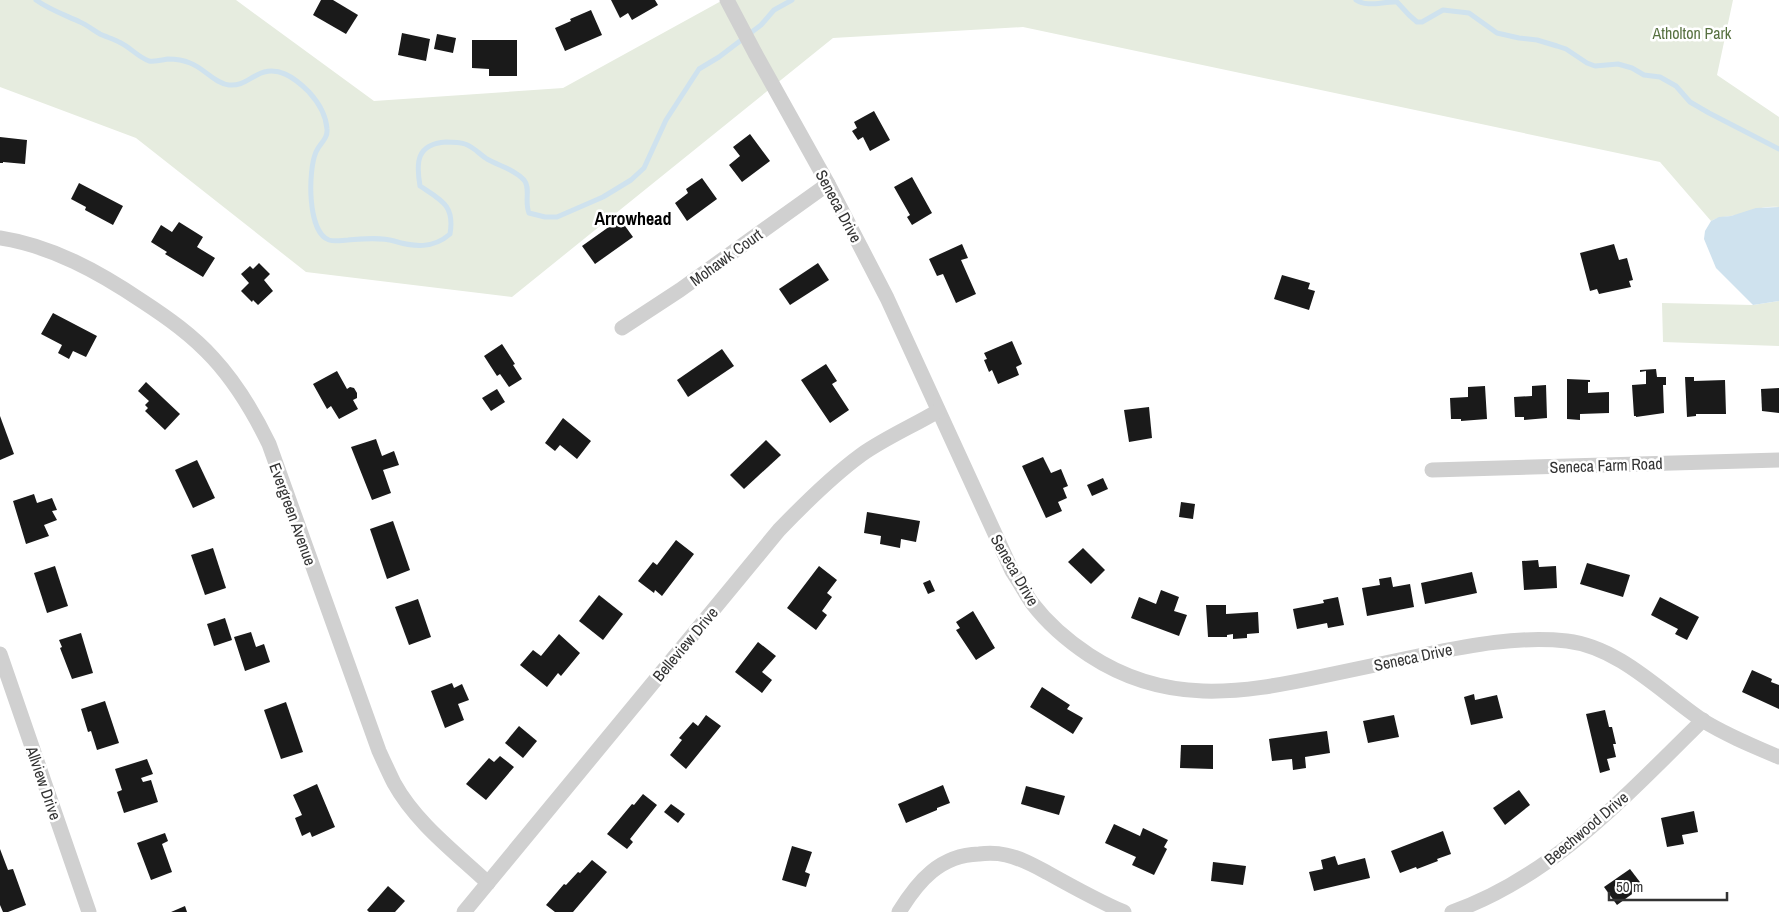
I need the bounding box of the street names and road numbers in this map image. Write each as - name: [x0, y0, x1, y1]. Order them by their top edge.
- street label: Seneca Drive: [811, 166, 867, 246]
- street label: Mohawk Court: [685, 223, 767, 291]
- street label: Seneca Farm Road: [1549, 452, 1663, 478]
- street label: Evergreen Avenue: [264, 460, 322, 568]
- street label: Seneca Drive: [986, 530, 1044, 610]
- street label: Belleview Drive: [647, 602, 723, 686]
- street label: Seneca Drive: [1372, 638, 1454, 676]
- street label: Allview Drive: [21, 742, 67, 823]
- street label: Beechwood Drive: [1539, 786, 1633, 870]

